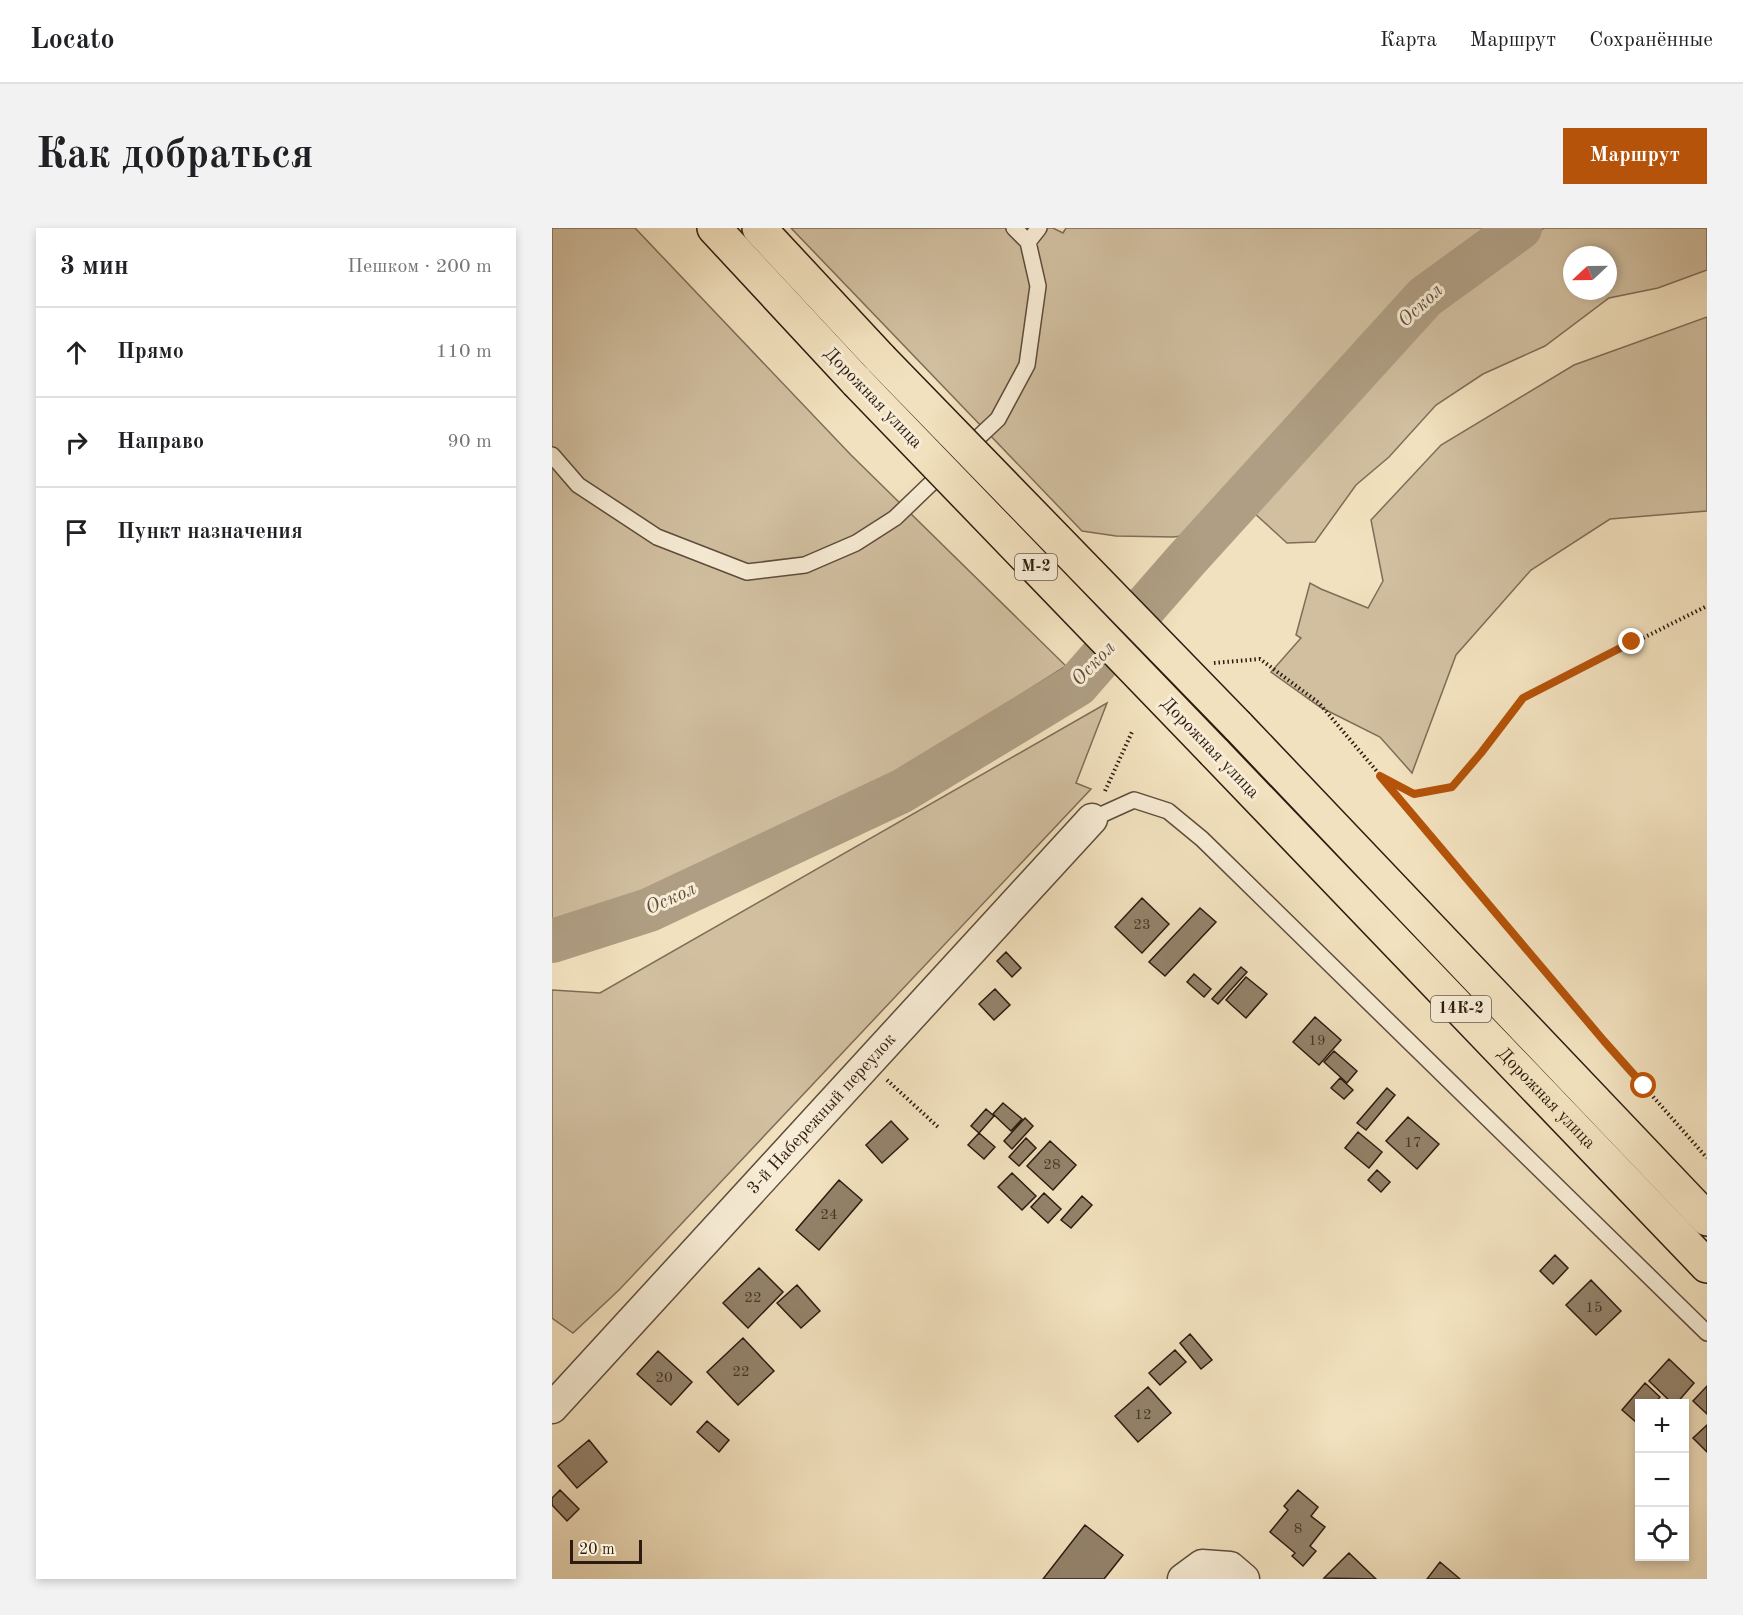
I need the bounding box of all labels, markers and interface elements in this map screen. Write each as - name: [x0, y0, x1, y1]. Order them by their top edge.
- text: Locato: [30, 27, 115, 55]
- text: Карта: [1380, 30, 1437, 51]
- text: Маршрут: [1470, 30, 1556, 51]
- text: Сохранённые: [1589, 30, 1713, 51]
- button: Маршрут: [1563, 128, 1707, 184]
- text: Как добраться: [36, 135, 313, 177]
- north arrow: [1563, 246, 1617, 300]
- text: 3 мин: [60, 254, 129, 280]
- text: Пешком · 200 m: [347, 257, 492, 277]
- water label: Оскол: [1395, 281, 1447, 331]
- icon: ahead: [60, 336, 93, 369]
- text: Прямо: [117, 341, 184, 363]
- text: 110 m: [436, 342, 492, 362]
- street label: Дорожная улица: [820, 344, 926, 452]
- icon: right: [60, 426, 93, 459]
- text: Направо: [117, 431, 204, 453]
- text: 90 m: [447, 432, 492, 452]
- icon: arrive: [60, 516, 93, 549]
- text: Пункт назначения: [117, 521, 303, 543]
- road number: М-2: [1015, 554, 1057, 580]
- route end: [1618, 628, 1644, 654]
- water label: Оскол: [1068, 638, 1120, 690]
- street label: Дорожная улица: [1157, 694, 1263, 802]
- water label: Оскол: [643, 879, 699, 919]
- house number: 23: [1133, 918, 1151, 933]
- road number: 14К-2: [1431, 996, 1491, 1022]
- street label: 3-й Набережный переулок: [744, 1030, 899, 1198]
- house number: 19: [1308, 1034, 1326, 1049]
- street label: Дорожная улица: [1494, 1044, 1599, 1153]
- route start: [1630, 1072, 1656, 1098]
- house number: 17: [1404, 1136, 1422, 1151]
- house number: 28: [1043, 1158, 1061, 1173]
- house number: 24: [820, 1208, 838, 1223]
- house number: 22: [744, 1291, 762, 1306]
- house number: 15: [1585, 1301, 1603, 1316]
- house number: 22: [732, 1365, 750, 1380]
- house number: 20: [655, 1371, 673, 1386]
- map controls: [1635, 1399, 1689, 1561]
- button: +: [1635, 1399, 1689, 1453]
- house number: 12: [1134, 1408, 1152, 1423]
- button: −: [1635, 1453, 1689, 1507]
- button: locate: [1635, 1507, 1689, 1561]
- house number: 8: [1294, 1522, 1302, 1537]
- scale bar: [570, 1537, 642, 1564]
- text: 20 m: [579, 1542, 615, 1558]

